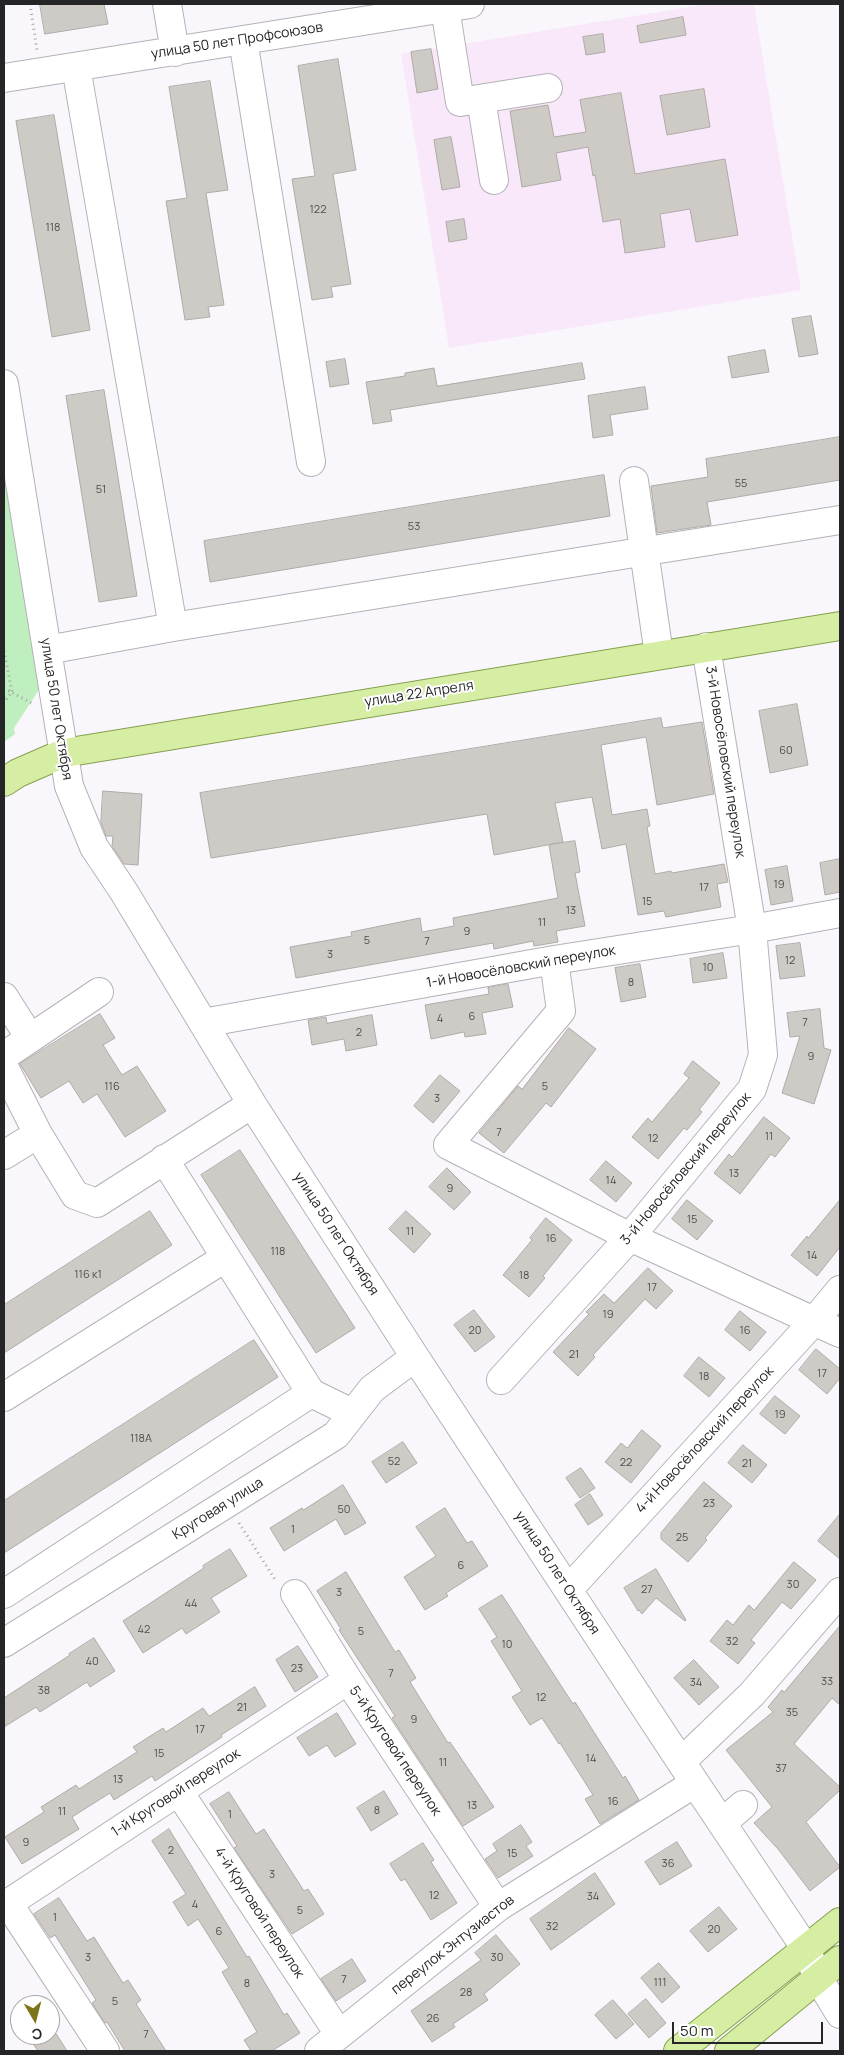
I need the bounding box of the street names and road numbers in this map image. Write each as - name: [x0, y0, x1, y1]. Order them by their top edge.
- street label: улица 50 лет Профсоюзов: [150, 19, 324, 63]
- street label: улица 50 лет Октября: [36, 637, 76, 781]
- street label: 3-й Новосёловский переулок: [702, 665, 748, 859]
- street label: улица 22 Апреля: [363, 677, 475, 711]
- street label: 1-й Новосёловский переулок: [425, 942, 617, 992]
- street label: 3-й Новосёловский переулок: [617, 1089, 755, 1249]
- street label: улица 50 лет Октября: [290, 1169, 382, 1299]
- street label: 4-й Новосёловский переулок: [632, 1363, 778, 1517]
- street label: Круговая улица: [170, 1474, 266, 1544]
- street label: улица 50 лет Октября: [511, 1508, 603, 1638]
- street label: 5-й Круговой переулок: [345, 1683, 445, 1819]
- street label: 1-й Круговой переулок: [109, 1745, 243, 1841]
- street label: 4-й Круговой переулок: [210, 1844, 308, 1982]
- street label: переулок Энтузиастов: [388, 1892, 518, 1998]

